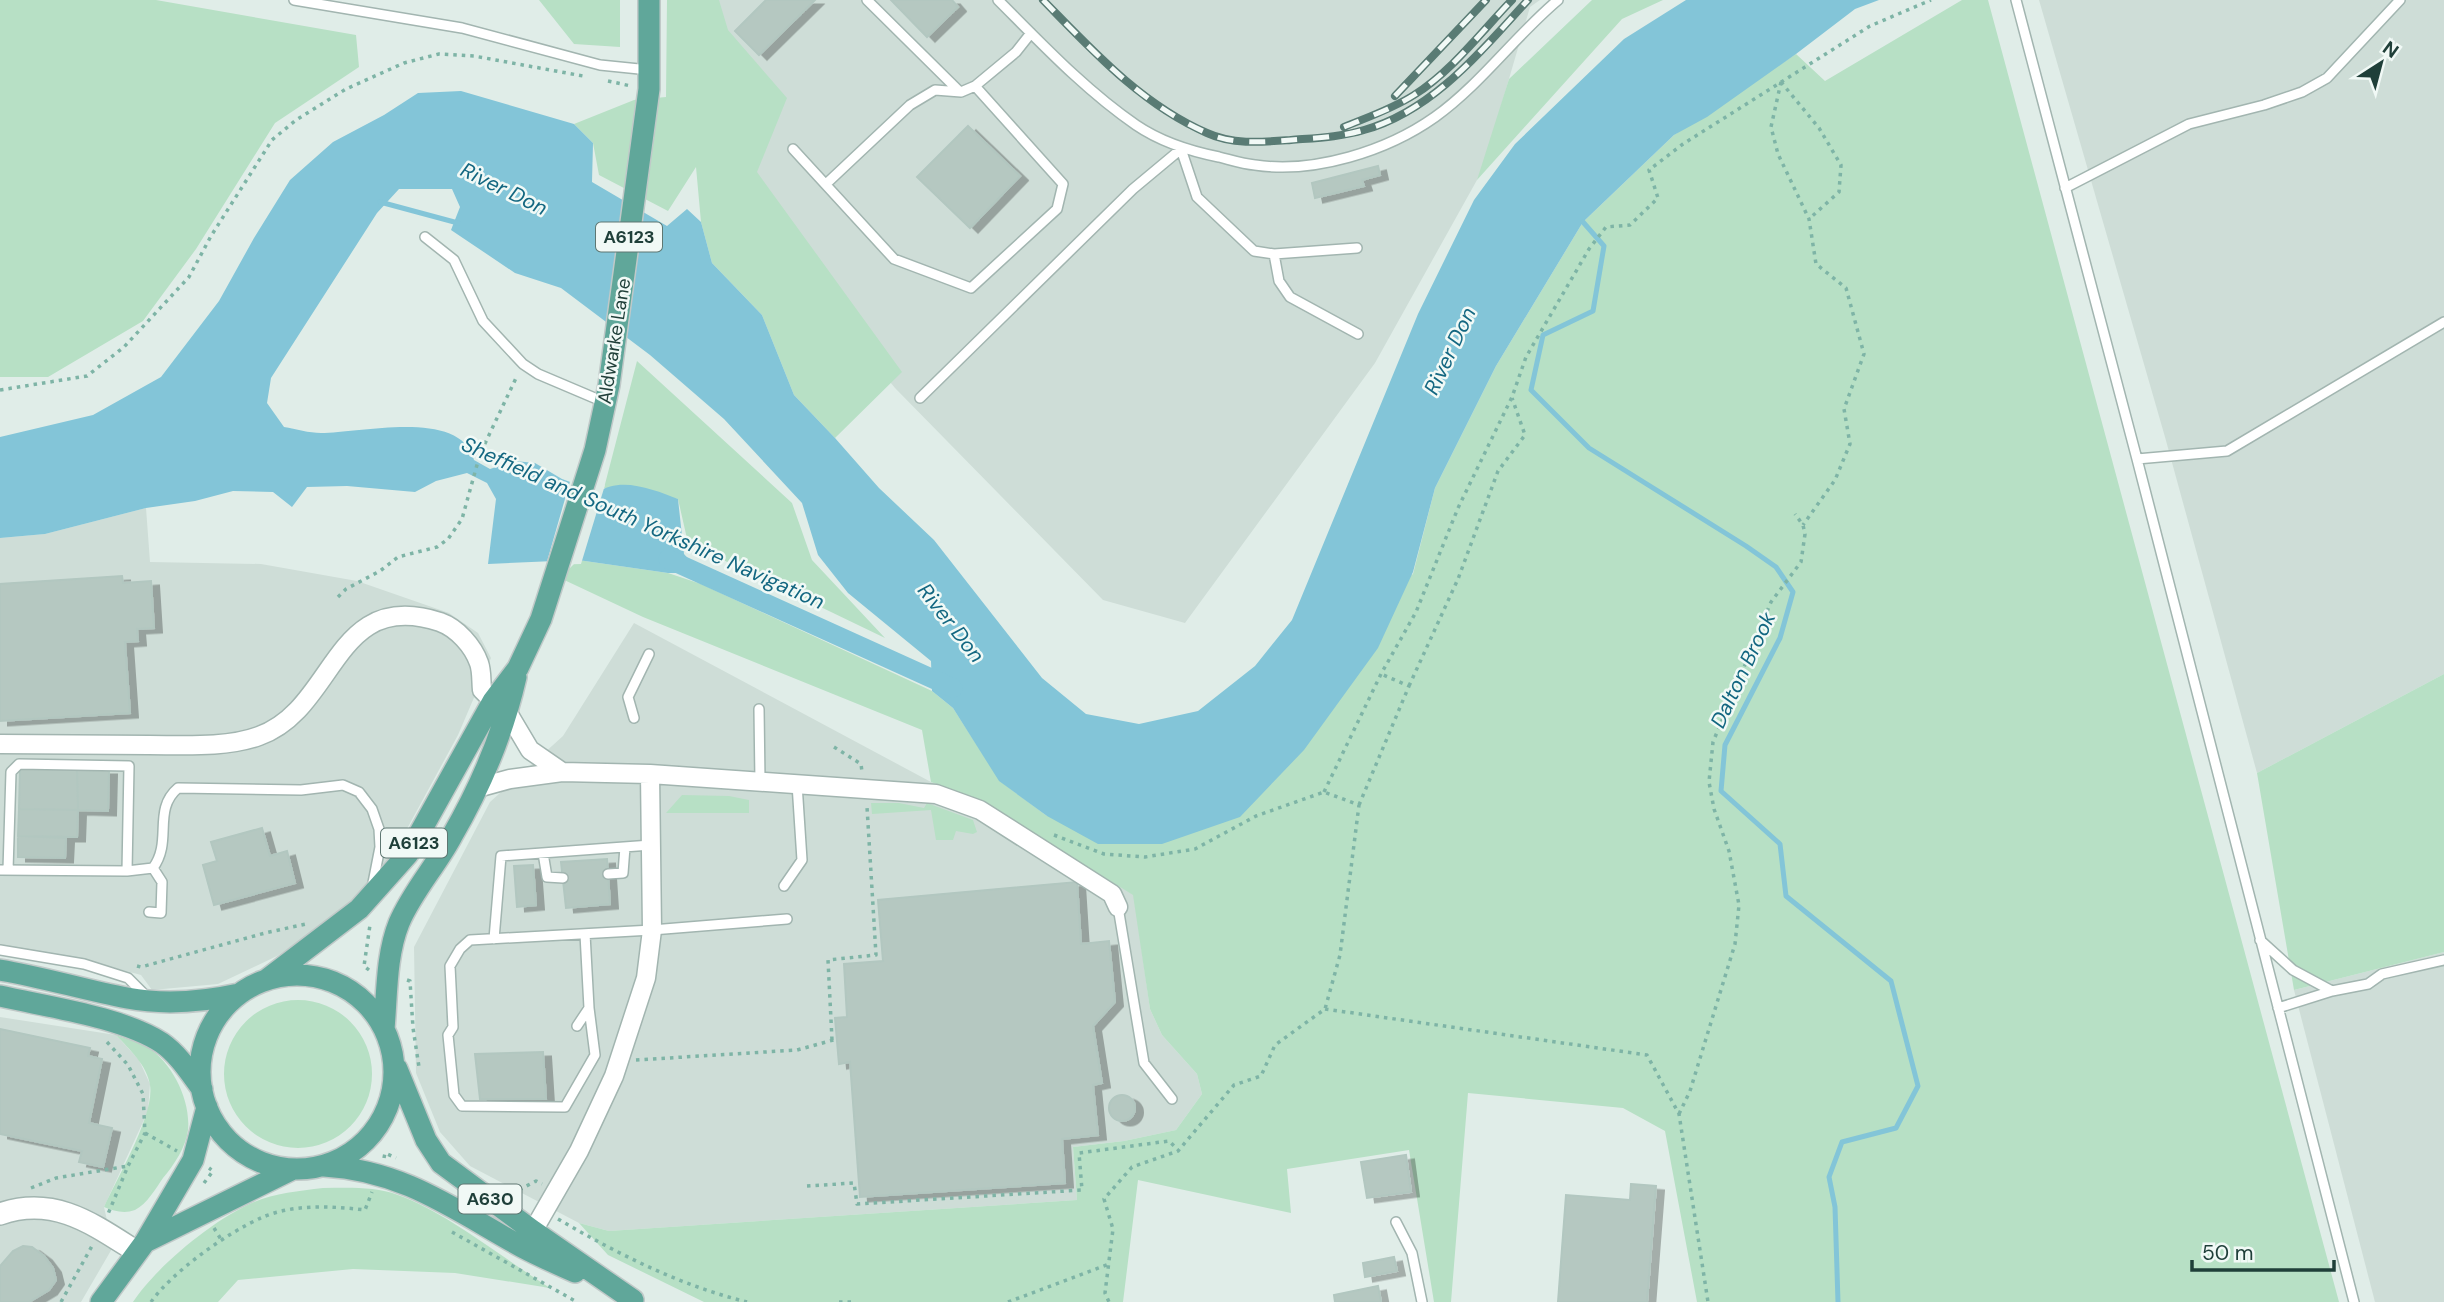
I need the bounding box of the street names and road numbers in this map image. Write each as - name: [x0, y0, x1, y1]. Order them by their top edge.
- road number: A6123: [596, 222, 662, 251]
- street label: Aldwarke Lane: [592, 276, 636, 406]
- road number: A6123: [381, 828, 447, 858]
- road number: A630: [458, 1184, 522, 1214]

